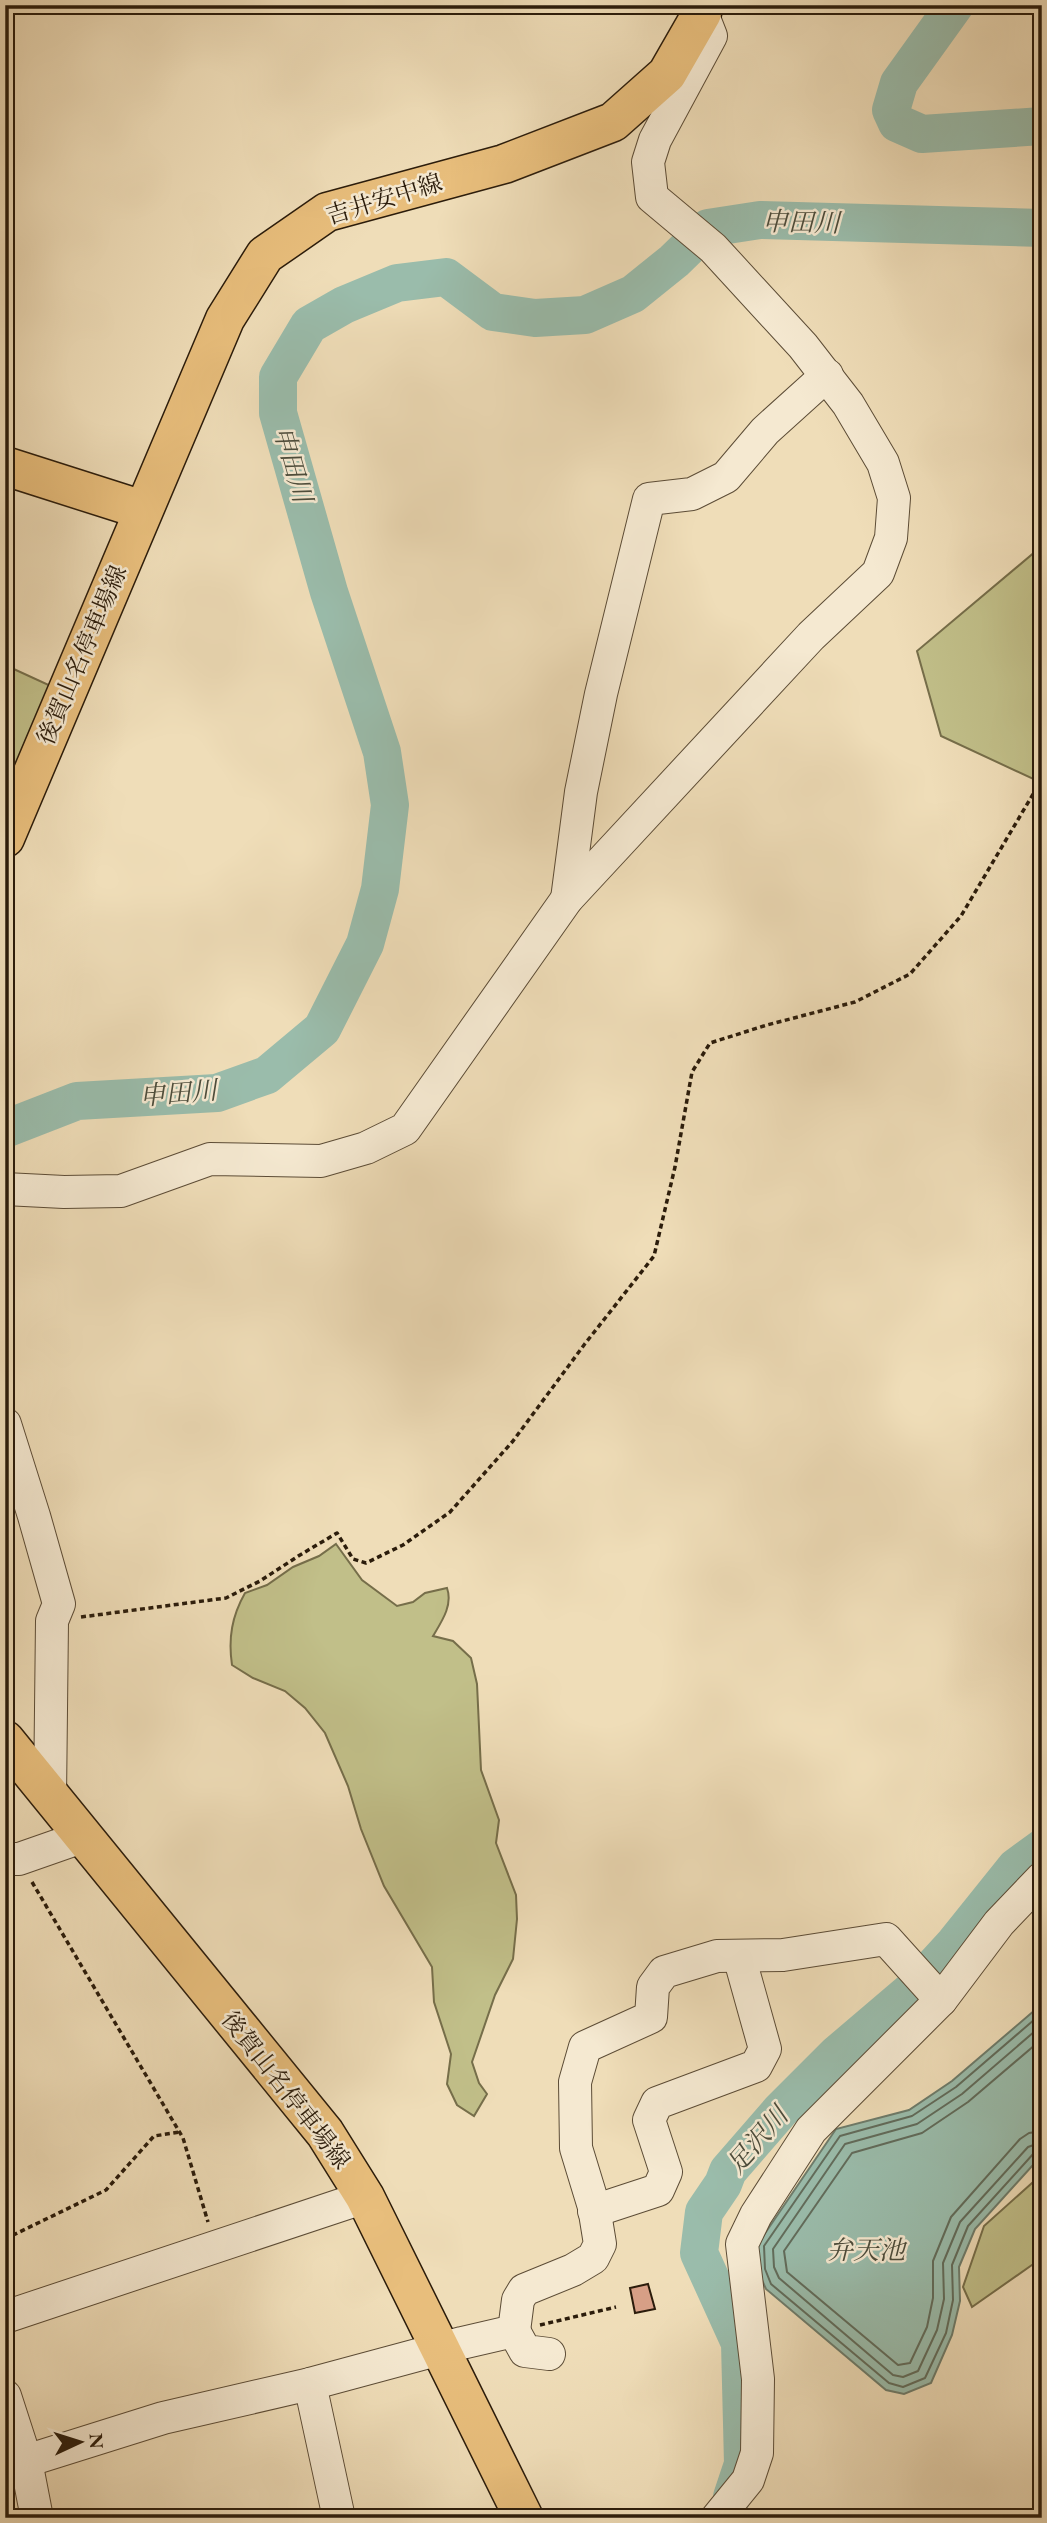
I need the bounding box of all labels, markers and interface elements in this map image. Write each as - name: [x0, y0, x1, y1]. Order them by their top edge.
- street label: 吉井安中線: [322, 166, 446, 231]
- water label: 申田川: [762, 204, 843, 240]
- water label: 申田川: [266, 422, 321, 509]
- street label: 後賀山名停車場線: [30, 560, 133, 749]
- water label: 申田川: [138, 1072, 221, 1113]
- street label: 後賀山名停車場線: [215, 2005, 358, 2175]
- water label: 足沢川: [719, 2097, 797, 2181]
- water label: 弁天池: [827, 2233, 908, 2267]
- north arrow: [46, 2408, 116, 2478]
- text: N: [83, 2432, 110, 2450]

